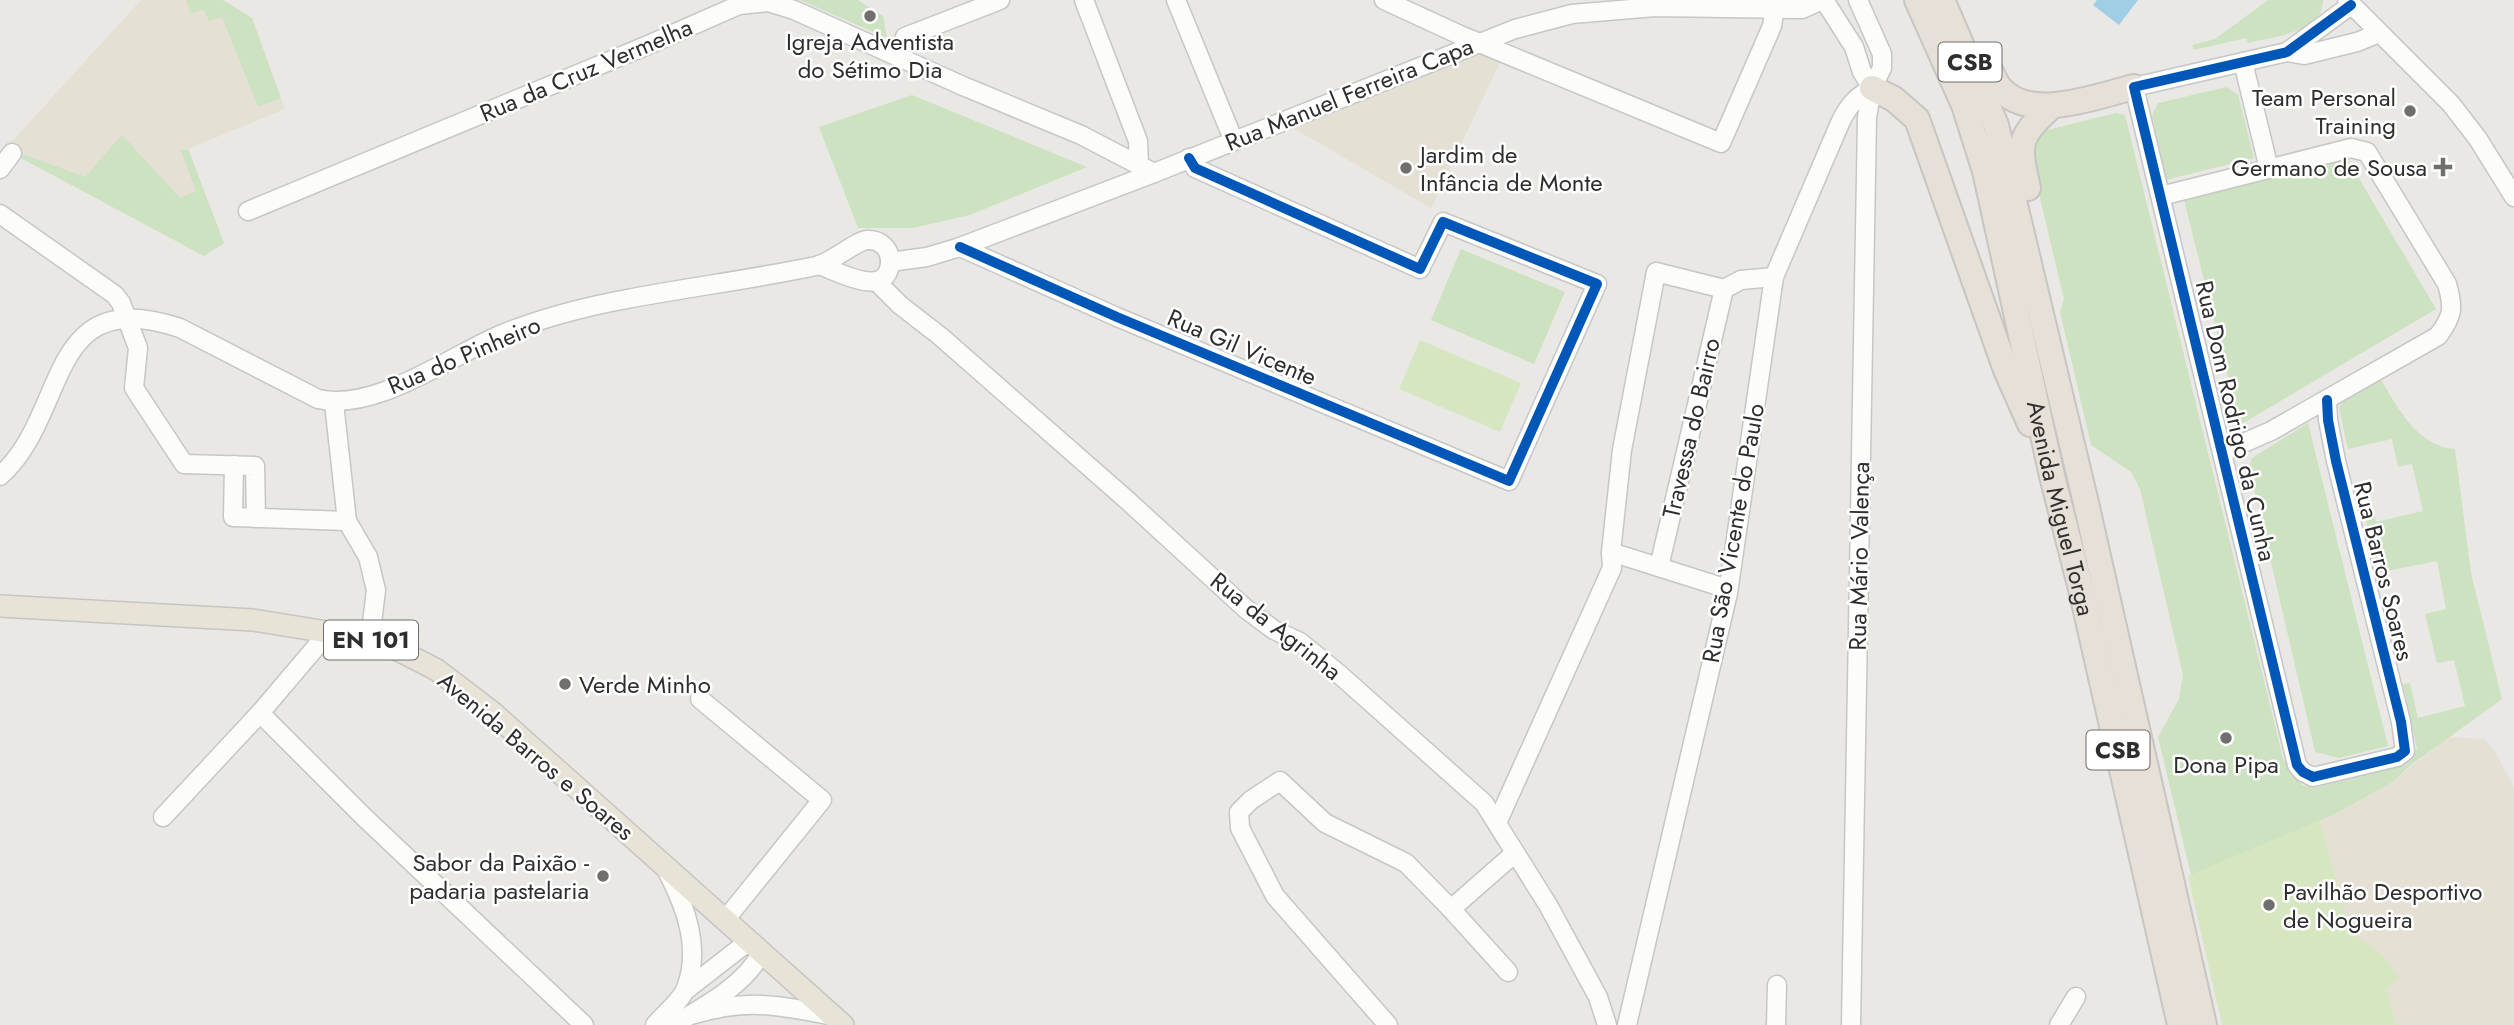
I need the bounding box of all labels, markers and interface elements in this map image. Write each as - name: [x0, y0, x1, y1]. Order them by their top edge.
- marker: Igreja Adventista do Sétimo Dia: [862, 8, 878, 24]
- street label: Rua da Cruz Vermelha: [474, 9, 698, 131]
- place label: Igreja Adventista do Sétimo Dia: [786, 24, 954, 87]
- street label: Rua Manuel Ferreira Capa: [1220, 28, 1478, 160]
- road number: CSB: [1938, 43, 2002, 82]
- place label: Team Personal Training: [2252, 80, 2396, 143]
- marker: Team Personal Training: [2402, 103, 2418, 119]
- place label: Jardim de Infância de Monte: [1417, 137, 1603, 200]
- place label: Germano de Sousa: [2231, 150, 2427, 185]
- marker: Germano de Sousa: [2433, 157, 2453, 177]
- marker: Jardim de Infância de Monte: [1398, 160, 1414, 176]
- street label: Rua Dom Rodrigo da Cunha: [2187, 277, 2285, 565]
- street label: Rua Gil Vicente: [1162, 300, 1322, 394]
- street label: Rua do Pinheiro: [382, 307, 546, 403]
- street label: Travessa do Bairro: [1653, 334, 1729, 522]
- street label: Avenida Miguel Torga: [2018, 397, 2104, 619]
- street label: Rua São Vicente do Paulo: [1693, 401, 1773, 665]
- street label: Rua Mário Valença: [1840, 461, 1878, 651]
- street label: Rua Barros Soares: [2345, 478, 2423, 664]
- street label: Rua da Agrinha: [1203, 564, 1349, 688]
- road number: EN 101: [324, 620, 418, 660]
- street label: Avenida Barros e Soares: [430, 663, 642, 849]
- place label: Verde Minho: [579, 667, 711, 702]
- marker: Verde Minho: [557, 676, 573, 692]
- road number: CSB: [2086, 730, 2150, 770]
- marker: Dona Pipa: [2218, 730, 2234, 746]
- place label: Dona Pipa: [2173, 747, 2279, 782]
- place label: Sabor da Paixão - padaria pastelaria: [409, 845, 589, 908]
- marker: Sabor da Paixão - padaria pastelaria: [595, 868, 611, 884]
- place label: Pavilhão Desportivo de Nogueira: [2283, 874, 2482, 937]
- marker: Pavilhão Desportivo de Nogueira: [2261, 897, 2277, 913]

